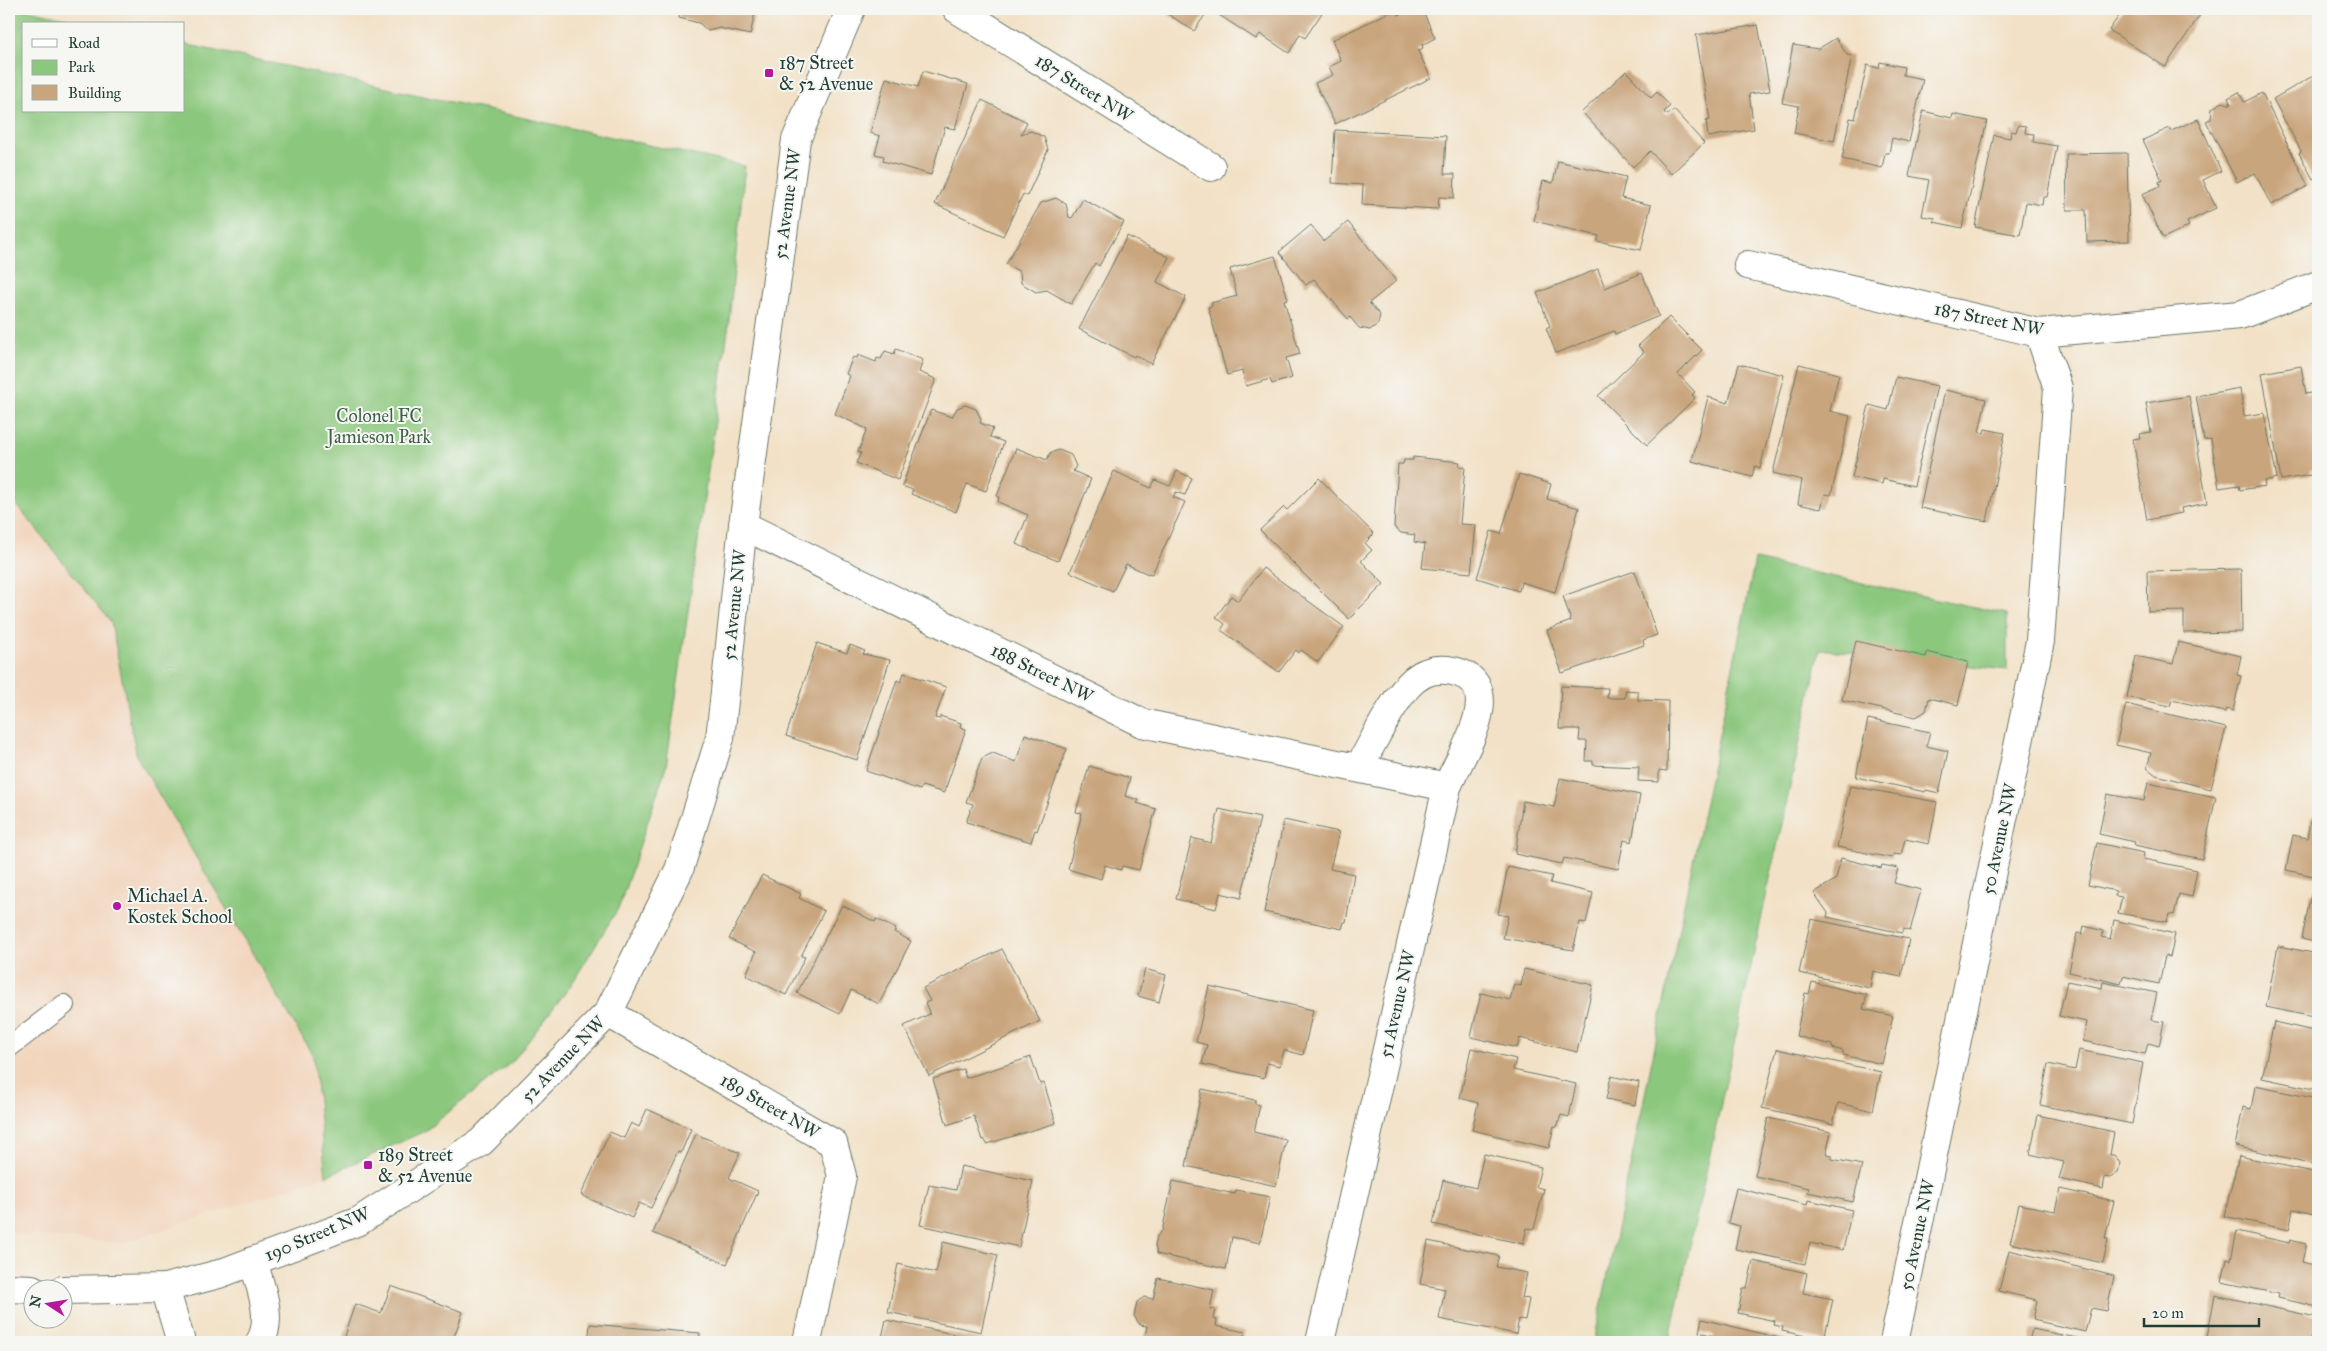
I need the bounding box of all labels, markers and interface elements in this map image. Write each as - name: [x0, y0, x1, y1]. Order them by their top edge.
- legend: [22, 22, 185, 112]
- text: Road: [68, 34, 100, 52]
- street label: 187 Street NW: [1031, 49, 1138, 127]
- place label: 187 Street & 52 Avenue: [779, 52, 873, 95]
- text: Park: [68, 58, 95, 76]
- marker: 187 Street & 52 Avenue: [763, 67, 775, 79]
- text: Building: [68, 84, 122, 102]
- street label: 52 Avenue NW: [768, 146, 806, 261]
- street label: 187 Street NW: [1932, 298, 2047, 341]
- park label: Colonel FC Jamieson Park: [325, 405, 432, 449]
- street label: 52 Avenue NW: [717, 548, 751, 662]
- street label: 188 Street NW: [987, 639, 1098, 708]
- street label: 50 Avenue NW: [1976, 781, 2022, 897]
- place label: Michael A. Kostek School: [127, 885, 233, 928]
- marker: Michael A. Kostek School: [111, 900, 123, 912]
- street label: 51 Avenue NW: [1374, 947, 1420, 1060]
- street label: 52 Avenue NW: [516, 1011, 610, 1107]
- street label: 189 Street NW: [716, 1069, 824, 1144]
- place label: 189 Street & 52 Avenue: [378, 1144, 472, 1187]
- marker: 189 Street & 52 Avenue: [362, 1159, 374, 1171]
- street label: 50 Avenue NW: [1894, 1177, 1940, 1293]
- street label: 190 Street NW: [261, 1202, 374, 1266]
- north arrow: [22, 1278, 72, 1328]
- text: N: [26, 1294, 45, 1309]
- scale bar: [2144, 1296, 2260, 1328]
- text: 20 m: [2152, 1304, 2184, 1322]

